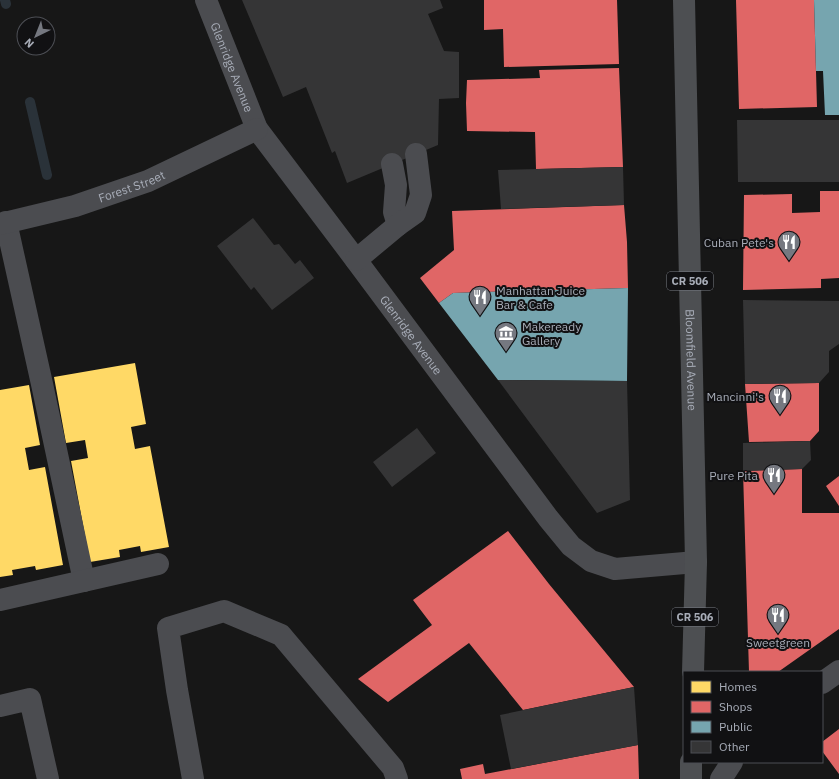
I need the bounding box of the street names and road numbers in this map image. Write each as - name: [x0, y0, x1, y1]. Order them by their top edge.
- street label: Glenridge Avenue: [208, 20, 257, 114]
- street label: Forest Street: [96, 167, 167, 205]
- road number: CR 506: [667, 272, 713, 290]
- street label: Glenridge Avenue: [377, 292, 446, 378]
- street label: Bloomfield Avenue: [683, 309, 700, 411]
- road number: CR 506: [672, 608, 718, 626]

